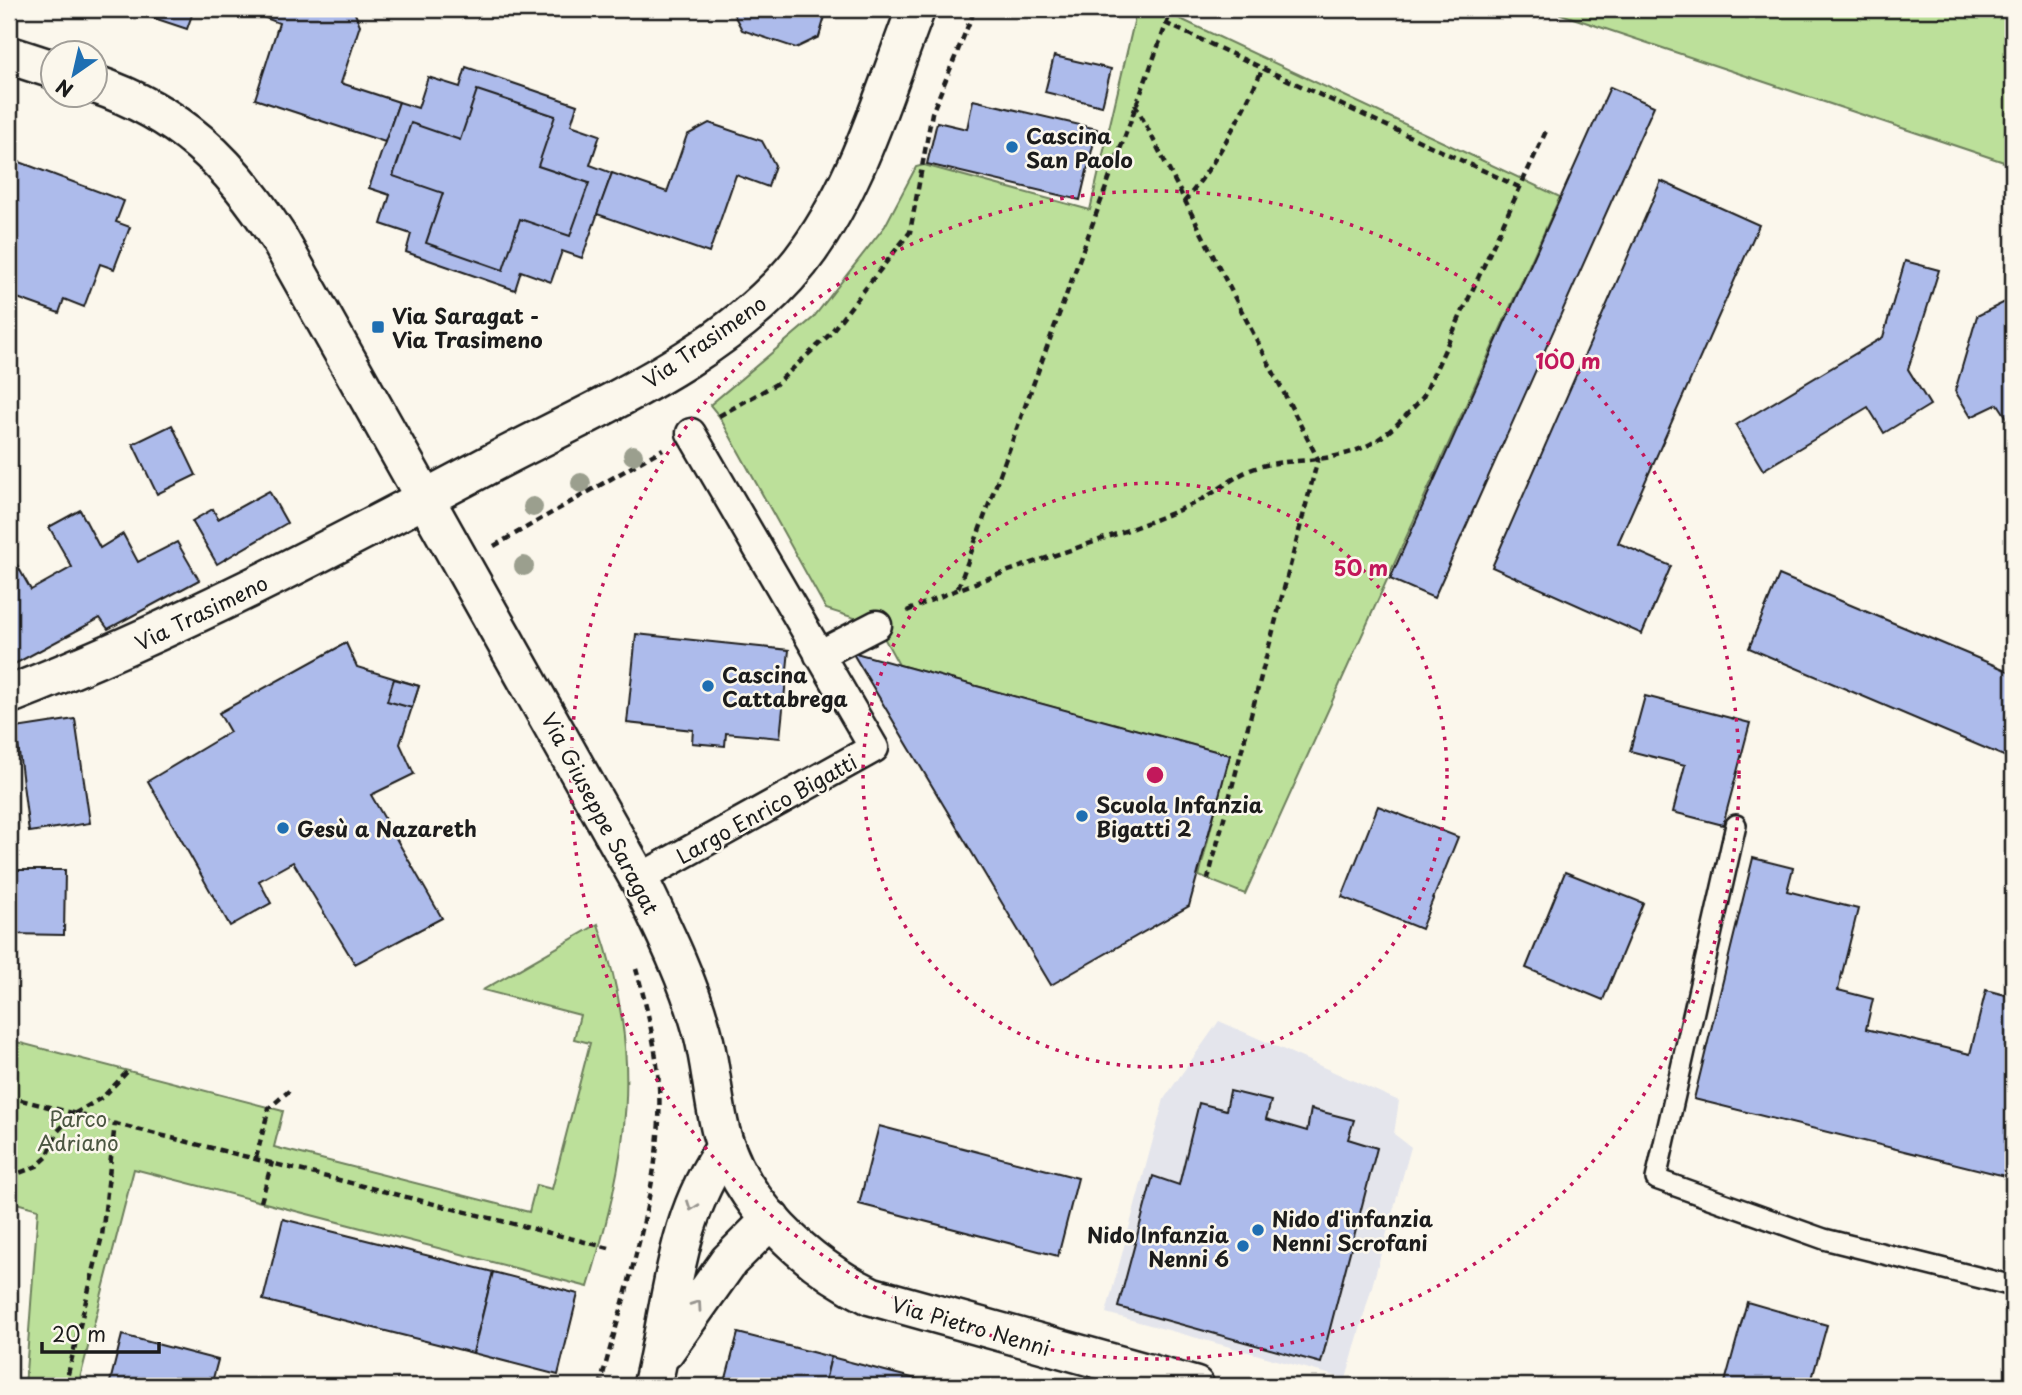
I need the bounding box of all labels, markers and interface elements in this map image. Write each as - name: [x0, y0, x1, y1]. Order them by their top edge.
- north arrow: [38, 38, 108, 108]
- text: N: [50, 73, 78, 105]
- place label: Cascina San Paolo: [1026, 119, 1133, 175]
- marker: Cascina San Paolo: [1004, 139, 1020, 155]
- street label: Via Trasimeno: [636, 286, 772, 396]
- place label: Via Saragat - Via Trasimeno: [392, 299, 543, 355]
- marker: Via Saragat - Via Trasimeno: [370, 319, 386, 335]
- text: 100 m: [1535, 344, 1601, 376]
- text: 50 m: [1334, 551, 1388, 583]
- street label: Via Trasimeno: [129, 566, 273, 658]
- place label: Cascina Cattabrega: [722, 658, 848, 714]
- marker: Cascina Cattabrega: [700, 678, 716, 694]
- street label: Via Giuseppe Saragat: [534, 706, 668, 920]
- street label: Largo Enrico Bigatti: [670, 745, 862, 871]
- centre of rings: [1143, 763, 1167, 787]
- place label: Scuola Infanzia Bigatti 2: [1096, 788, 1264, 844]
- marker: Scuola Infanzia Bigatti 2: [1074, 808, 1090, 824]
- place label: Gesù a Nazareth: [297, 812, 477, 844]
- marker: Gesù a Nazareth: [275, 820, 291, 836]
- park label: Parco Adriano: [37, 1102, 119, 1158]
- one-way arrow: [686, 1199, 700, 1211]
- place label: Nido d'infanzia Nenni Scrofani: [1272, 1202, 1434, 1258]
- place label: Nido Infanzia Nenni 6: [1087, 1218, 1230, 1274]
- marker: Nido d'infanzia Nenni Scrofani: [1250, 1222, 1266, 1238]
- marker: Nido Infanzia Nenni 6: [1235, 1238, 1251, 1254]
- street label: Via Pietro Nenni: [888, 1287, 1054, 1363]
- one-way arrow: [689, 1300, 701, 1313]
- scale bar: [42, 1311, 159, 1355]
- text: 20 m: [52, 1317, 106, 1349]

